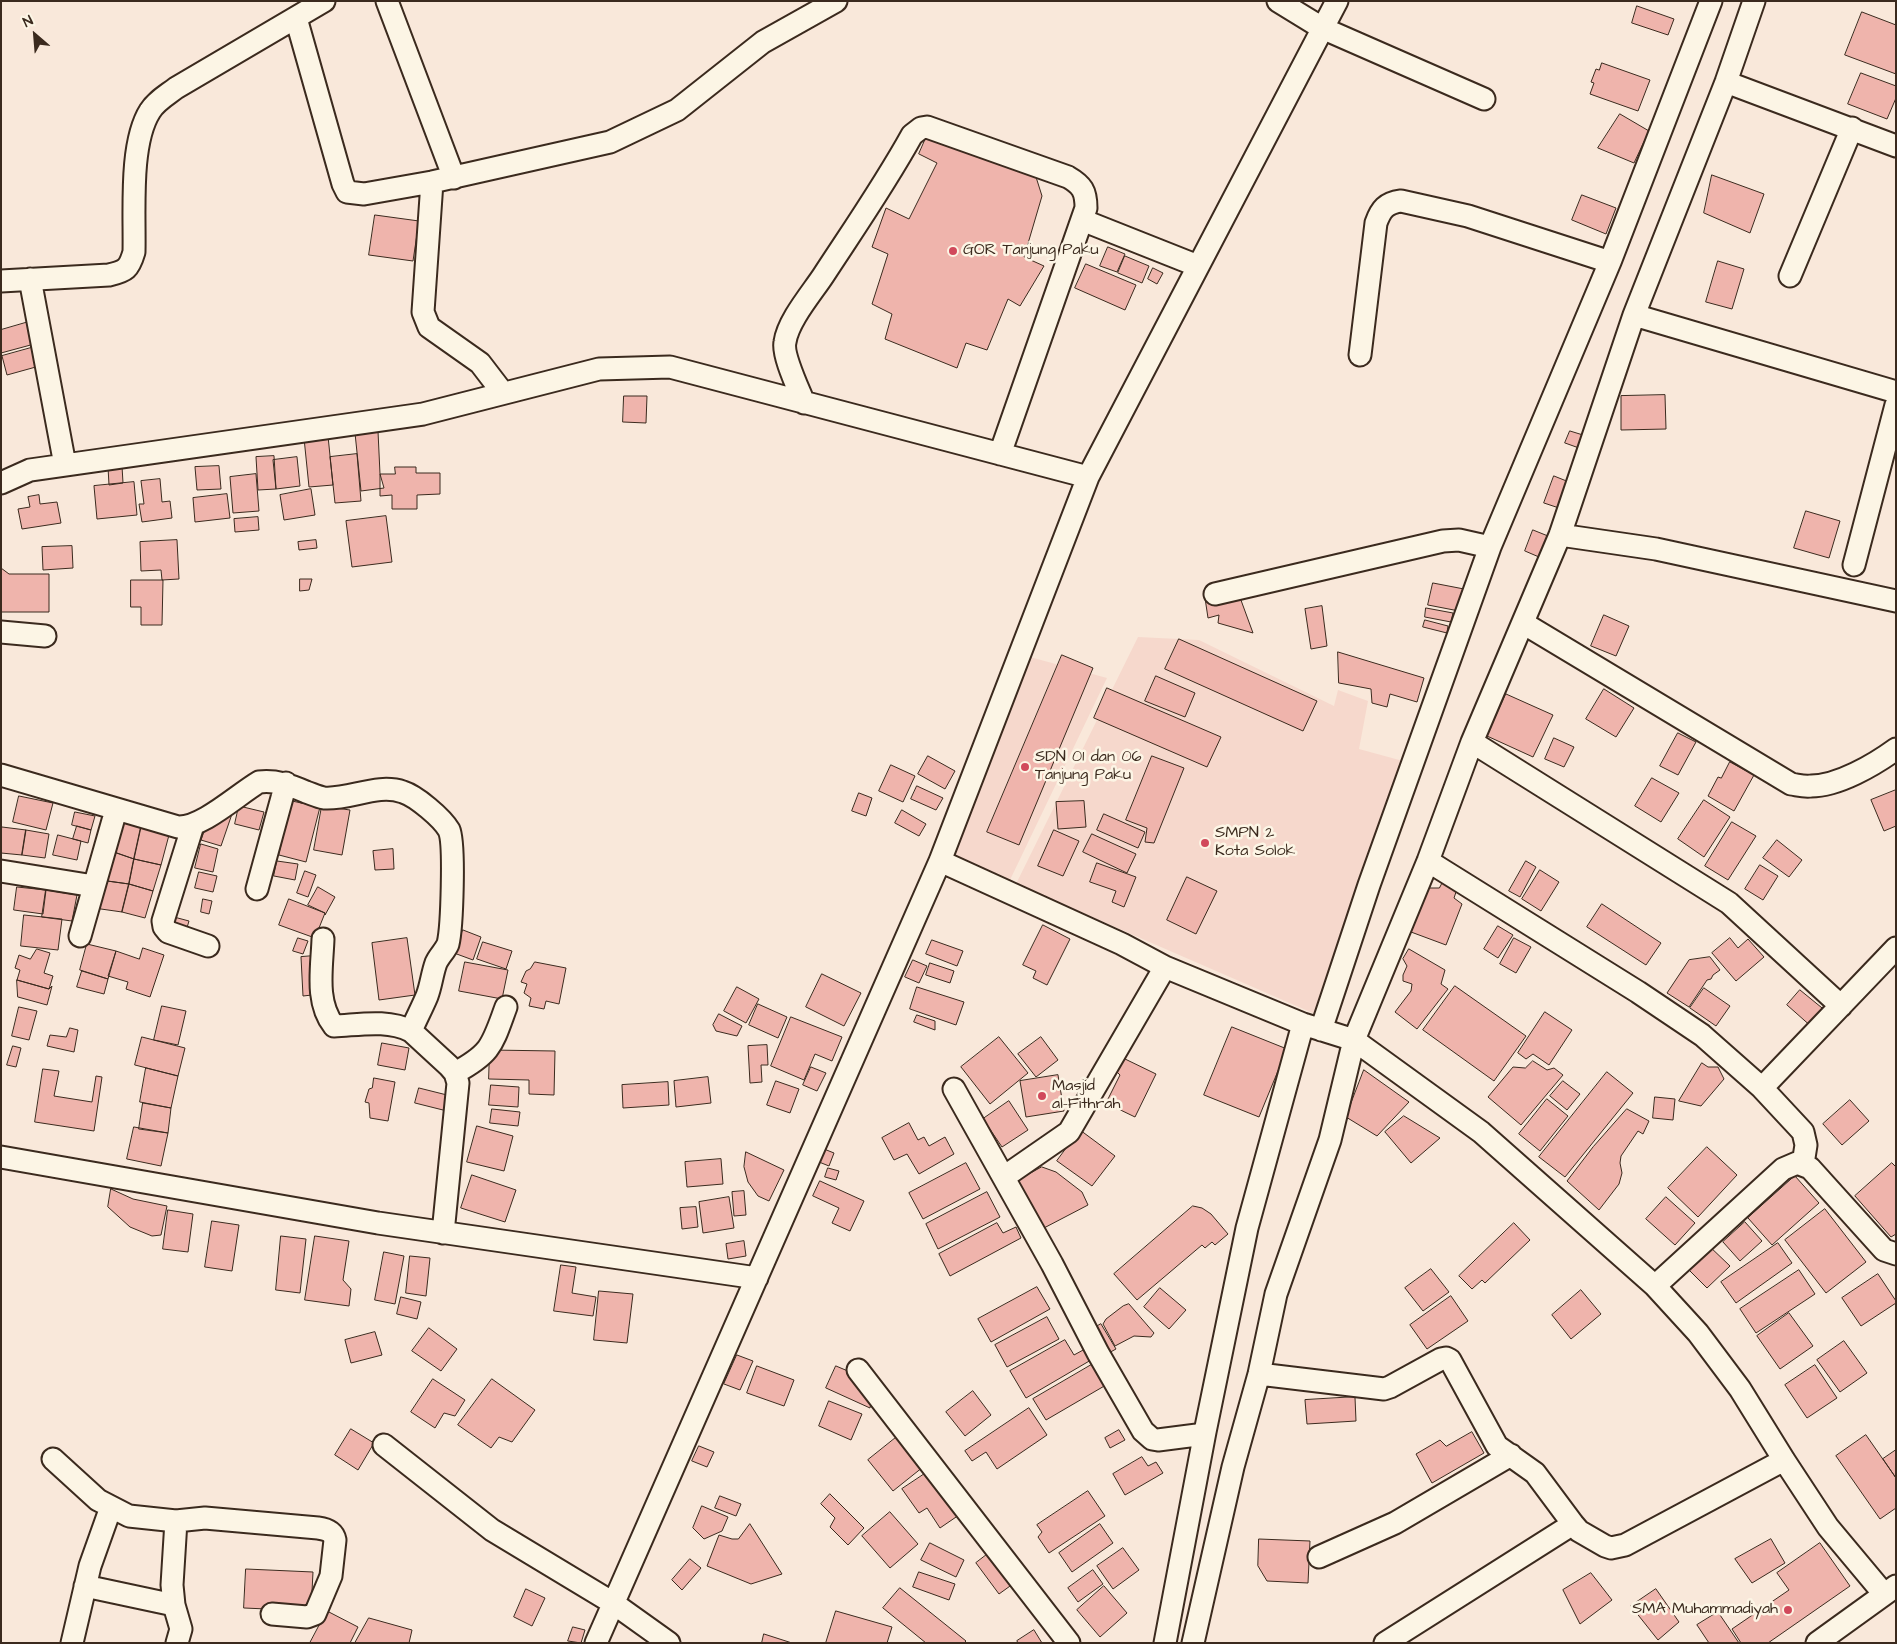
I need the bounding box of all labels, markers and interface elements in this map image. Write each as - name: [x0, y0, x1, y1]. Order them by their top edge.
- north arrow: [10, 10, 60, 60]
- text: N: [20, 11, 37, 33]
- place label: GOR Tanjung Paku: [963, 241, 1099, 261]
- marker: GOR Tanjung Paku: [947, 245, 959, 257]
- place label: SDN 01 dan 06 Tanjung Paku: [1035, 748, 1142, 786]
- marker: SDN 01 dan 06 Tanjung Paku: [1019, 761, 1031, 773]
- place label: SMPN 2 Kota Solok: [1215, 824, 1295, 862]
- marker: SMPN 2 Kota Solok: [1199, 837, 1211, 849]
- place label: Masjid al-Fithrah: [1052, 1077, 1120, 1115]
- marker: Masjid al-Fithrah: [1036, 1090, 1048, 1102]
- place label: SMA Muhammadiyah: [1632, 1600, 1778, 1620]
- marker: SMA Muhammadiyah: [1782, 1604, 1794, 1616]

